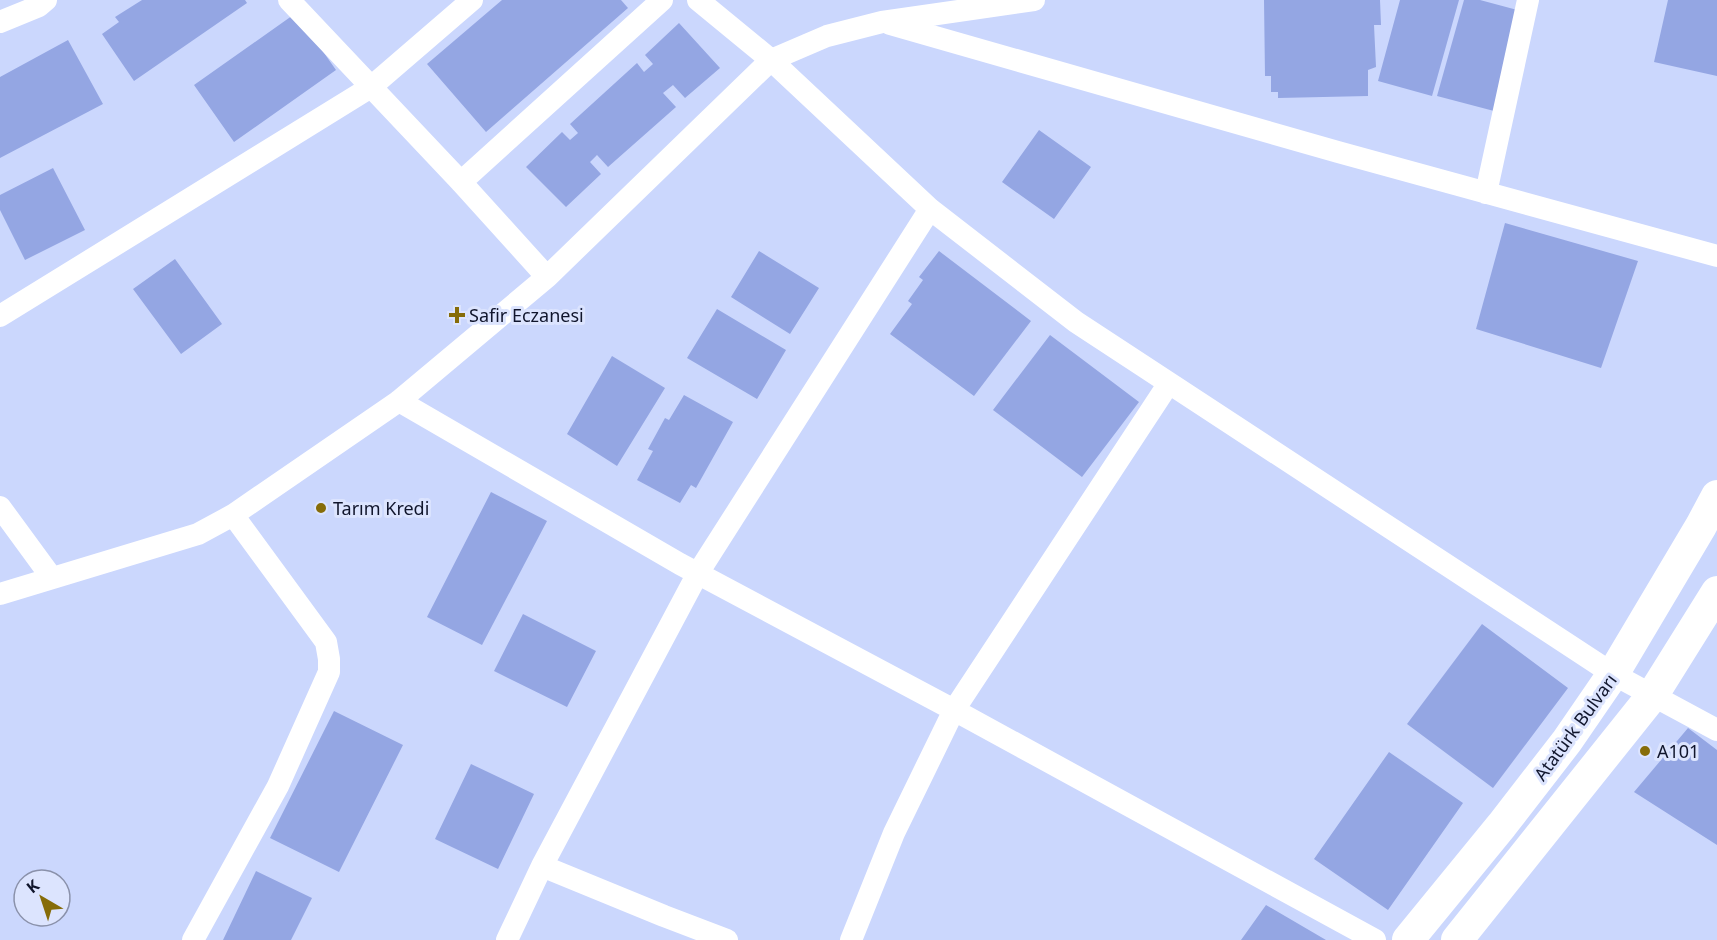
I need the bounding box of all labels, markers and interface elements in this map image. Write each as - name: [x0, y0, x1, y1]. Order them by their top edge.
- place label: Safir Eczanesi: [469, 303, 584, 327]
- marker: Safir Eczanesi: [450, 308, 464, 322]
- place label: Tarım Kredi: [333, 496, 429, 520]
- marker: Tarım Kredi: [314, 501, 328, 515]
- street label: Atatürk Bulvarı: [1528, 669, 1622, 785]
- place label: A101: [1657, 739, 1699, 763]
- marker: A101: [1638, 744, 1652, 758]
- north arrow: [12, 868, 72, 928]
- text: K: [22, 874, 44, 898]

